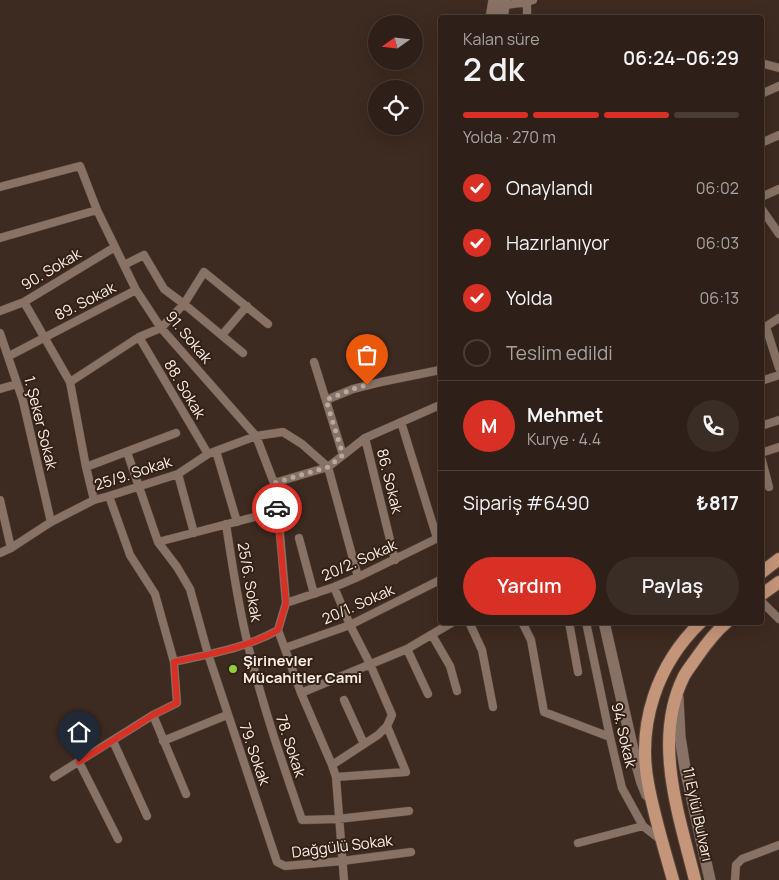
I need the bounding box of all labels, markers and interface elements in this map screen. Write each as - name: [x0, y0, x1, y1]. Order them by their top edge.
- north arrow: [368, 15, 422, 70]
- map controls: [368, 15, 423, 135]
- text: Kalan süre: [463, 28, 540, 50]
- text: 06:24–06:29: [623, 45, 739, 71]
- text: 2 dk: [463, 47, 524, 91]
- button: locate: [368, 80, 423, 135]
- text: Yolda · 270 m: [463, 126, 556, 148]
- icon: check: [463, 174, 491, 202]
- text: Onaylandı: [506, 175, 593, 201]
- text: 06:02: [696, 177, 739, 199]
- icon: check: [463, 229, 491, 257]
- text: Hazırlanıyor: [506, 230, 609, 256]
- text: 06:03: [696, 232, 739, 254]
- street label: 90. Sokak: [17, 243, 85, 295]
- street label: 89. Sokak: [51, 276, 120, 325]
- icon: check: [463, 284, 491, 312]
- text: Yolda: [506, 285, 553, 311]
- text: 06:13: [699, 287, 739, 309]
- street label: 91. Sokak: [161, 306, 218, 368]
- pin: [346, 334, 388, 385]
- text: Teslim edildi: [506, 340, 613, 366]
- icon: bag: [353, 341, 381, 369]
- street label: 88. Sokak: [159, 355, 211, 423]
- street label: 1. Şeker Sokak: [19, 374, 63, 473]
- button: phone: [687, 400, 739, 452]
- text: Mehmet: [527, 402, 603, 428]
- text: M: [481, 413, 497, 439]
- text: Kurye · 4.4: [527, 428, 601, 450]
- street label: 86. Sokak: [372, 446, 408, 516]
- street label: 25/9. Sokak: [92, 450, 175, 495]
- courier: [252, 483, 302, 533]
- text: Sipariş #6490: [463, 490, 590, 516]
- text: ₺817: [696, 490, 739, 516]
- icon: car: [263, 494, 291, 522]
- street label: 20/2. Sokak: [318, 534, 400, 586]
- street label: 25/6. Sokak: [233, 541, 267, 624]
- button: Yardım: [463, 557, 596, 615]
- button: Paylaş: [606, 557, 739, 615]
- street label: 20/1. Sokak: [319, 579, 398, 629]
- place label: Şirinevler Mücahitler Cami: [243, 650, 362, 688]
- marker: Şirinevler Mücahitler Cami: [227, 663, 239, 675]
- street label: 94. Sokak: [606, 700, 642, 770]
- pin: [58, 711, 100, 762]
- street label: 78. Sokak: [271, 712, 311, 780]
- icon: home: [65, 718, 93, 746]
- street label: 79. Sokak: [235, 720, 276, 789]
- street label: 11 Eylül Bulvarı: [678, 765, 718, 863]
- street label: Dağgülü Sokak: [290, 829, 394, 863]

